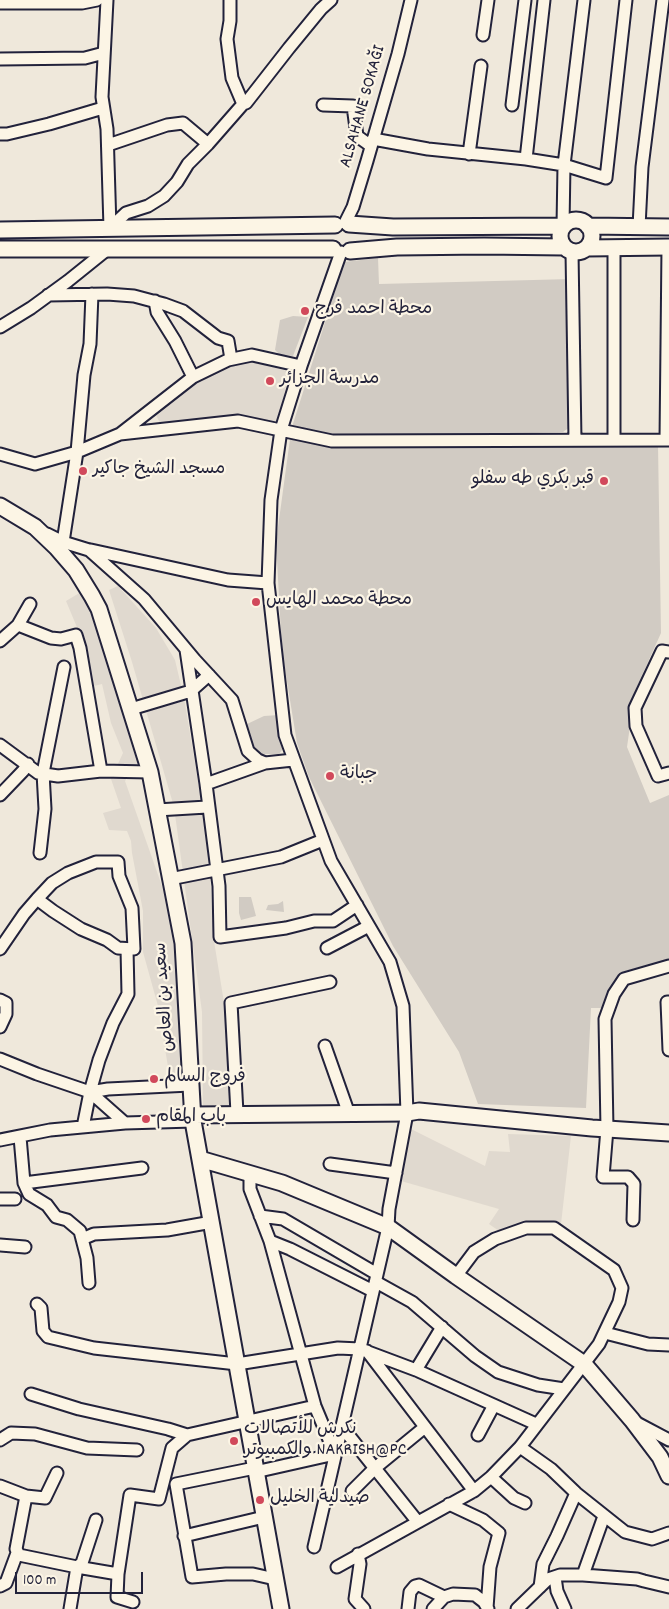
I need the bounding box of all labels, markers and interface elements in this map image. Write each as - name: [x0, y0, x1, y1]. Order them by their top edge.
- street label: ALSAHANE SOKAĞI: [336, 43, 392, 171]
- place label: محطة احمد فرج: [315, 300, 432, 322]
- marker: محطة احمد فرج: [299, 305, 311, 317]
- place label: مدرسة الجزائر: [280, 370, 379, 392]
- marker: مدرسة الجزائر: [264, 375, 276, 387]
- place label: مسجد الشيخ جاكير: [93, 460, 225, 482]
- marker: مسجد الشيخ جاكير: [77, 465, 89, 477]
- place label: قبر بكري طه سفلو: [471, 470, 594, 492]
- marker: قبر بكري طه سفلو: [598, 475, 610, 487]
- place label: محطة محمد الهايس: [266, 591, 412, 613]
- marker: محطة محمد الهايس: [250, 596, 262, 608]
- place label: جبانة: [340, 765, 377, 787]
- marker: جبانة: [324, 770, 336, 782]
- street label: سعيد بن العاص: [151, 942, 181, 1052]
- place label: فروج السالم: [164, 1068, 246, 1090]
- marker: فروج السالم: [148, 1073, 160, 1085]
- place label: باب المقام: [156, 1108, 226, 1130]
- marker: باب المقام: [140, 1113, 152, 1125]
- place label: نكرش للأتصالات والكمبيوتر NAKRISH@PC: [244, 1420, 407, 1462]
- marker: نكرش للأتصالات والكمبيوتر NAKRISH@PC: [228, 1435, 240, 1447]
- place label: صيدلية الخليل: [270, 1489, 370, 1511]
- marker: صيدلية الخليل: [254, 1494, 266, 1506]
- scale bar: [18, 1562, 145, 1594]
- text: 100 m: [23, 1570, 56, 1592]

